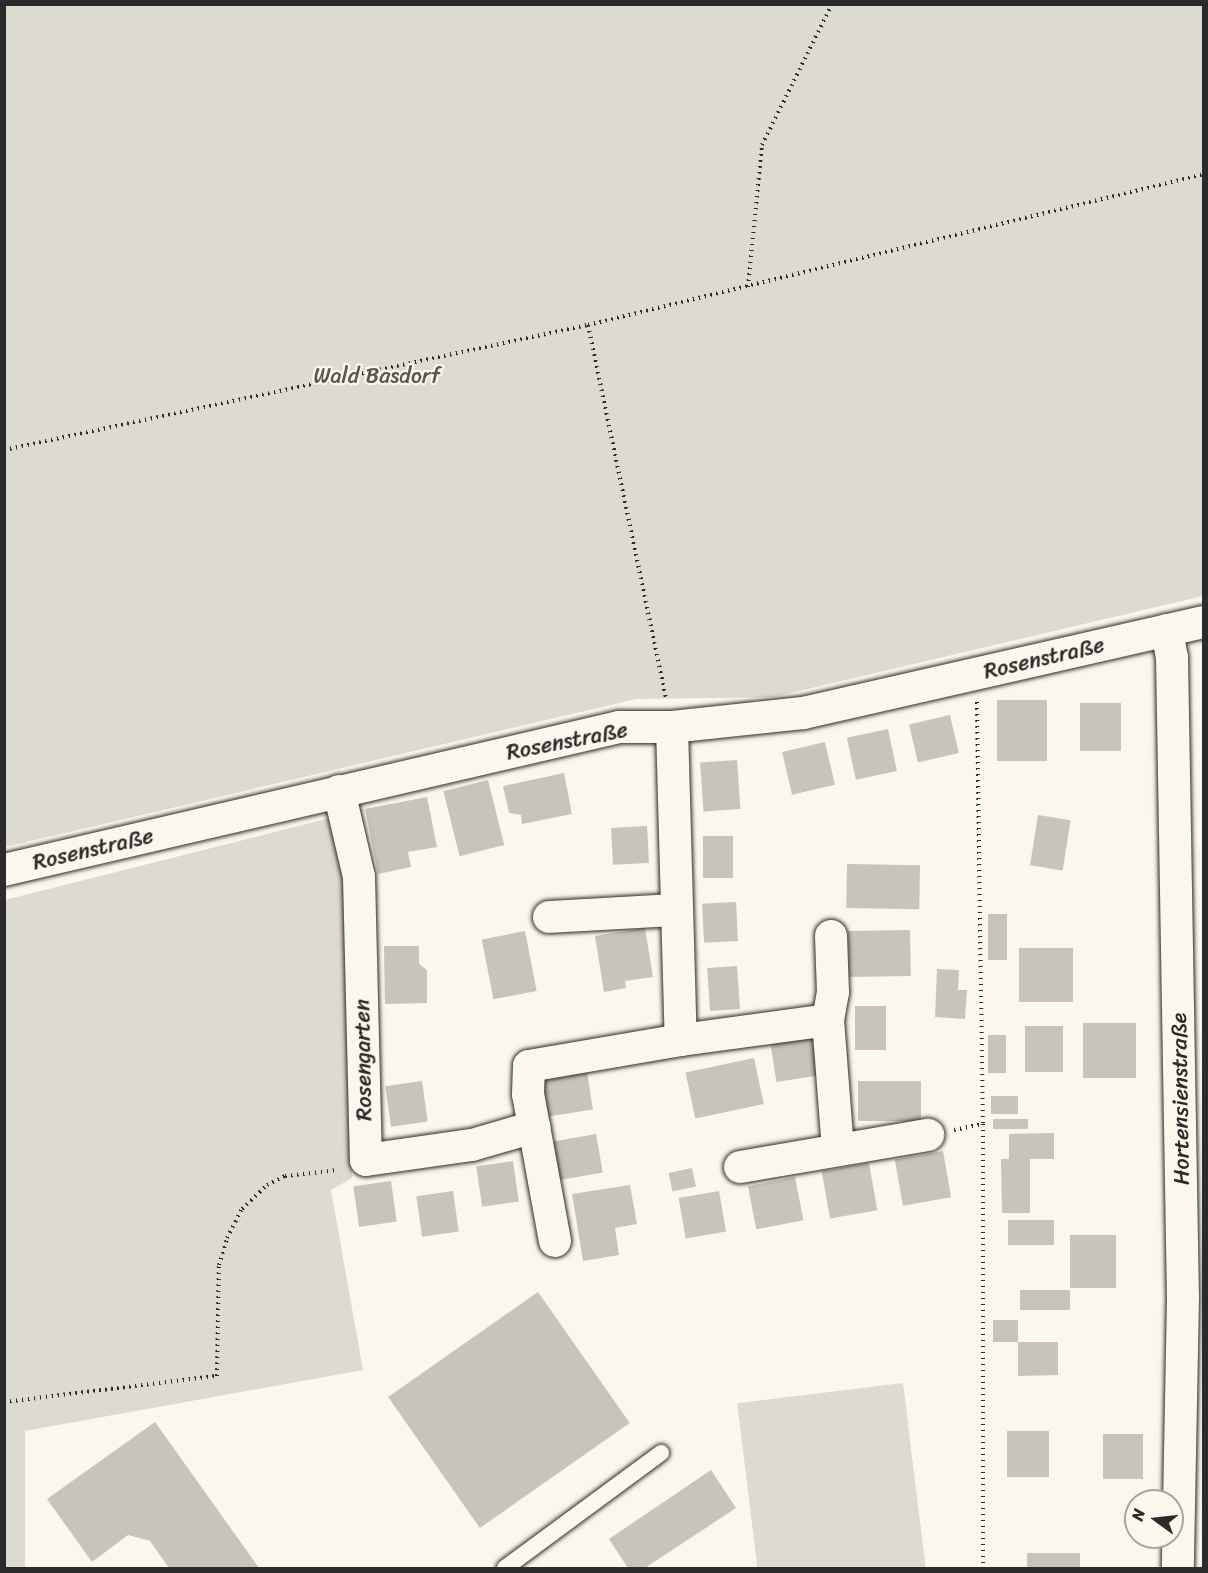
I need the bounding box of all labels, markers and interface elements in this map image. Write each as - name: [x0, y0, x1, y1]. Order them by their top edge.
- park label: Wald Basdorf: [313, 363, 441, 389]
- street label: Rosenstraße: [981, 631, 1107, 685]
- street label: Rosenstraße: [504, 716, 630, 766]
- street label: Rosenstraße: [30, 822, 156, 876]
- street label: Rosengarten: [349, 999, 377, 1121]
- street label: Hortensienstraße: [1165, 1013, 1195, 1185]
- north arrow: [1124, 1489, 1184, 1549]
- text: N: [1123, 1506, 1154, 1524]

